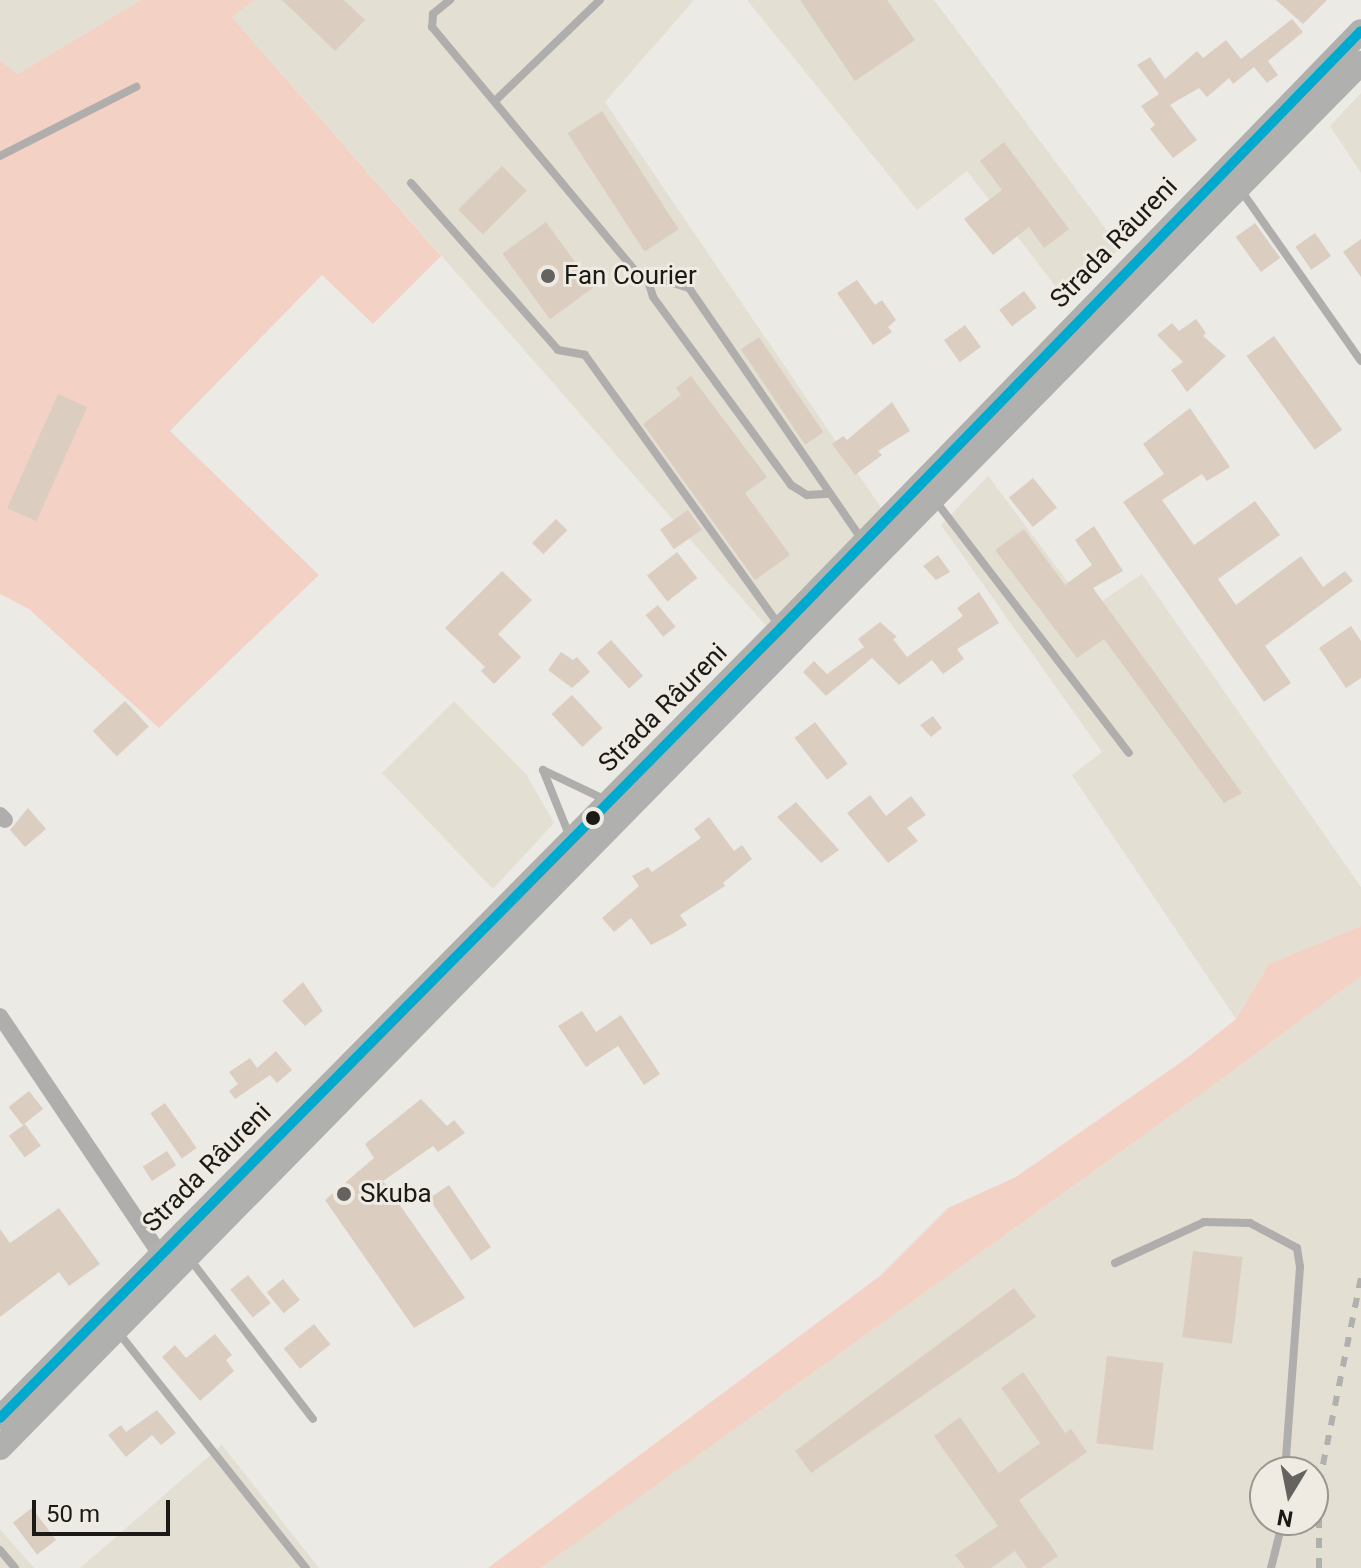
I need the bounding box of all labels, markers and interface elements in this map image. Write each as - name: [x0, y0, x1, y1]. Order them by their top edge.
- street label: Strada Râureni: [1044, 171, 1184, 315]
- place label: Fan Courier: [564, 260, 697, 292]
- marker: Fan Courier: [539, 267, 557, 285]
- street label: Strada Râureni: [592, 637, 734, 779]
- unlabelled marker: [585, 810, 601, 826]
- street label: Strada Râureni: [136, 1097, 278, 1239]
- place label: Skuba: [360, 1178, 432, 1210]
- marker: Skuba: [335, 1185, 353, 1203]
- north arrow: [1249, 1456, 1329, 1536]
- scale bar: [36, 1484, 174, 1534]
- text: 50 m: [46, 1500, 100, 1528]
- text: N: [1275, 1504, 1295, 1532]

